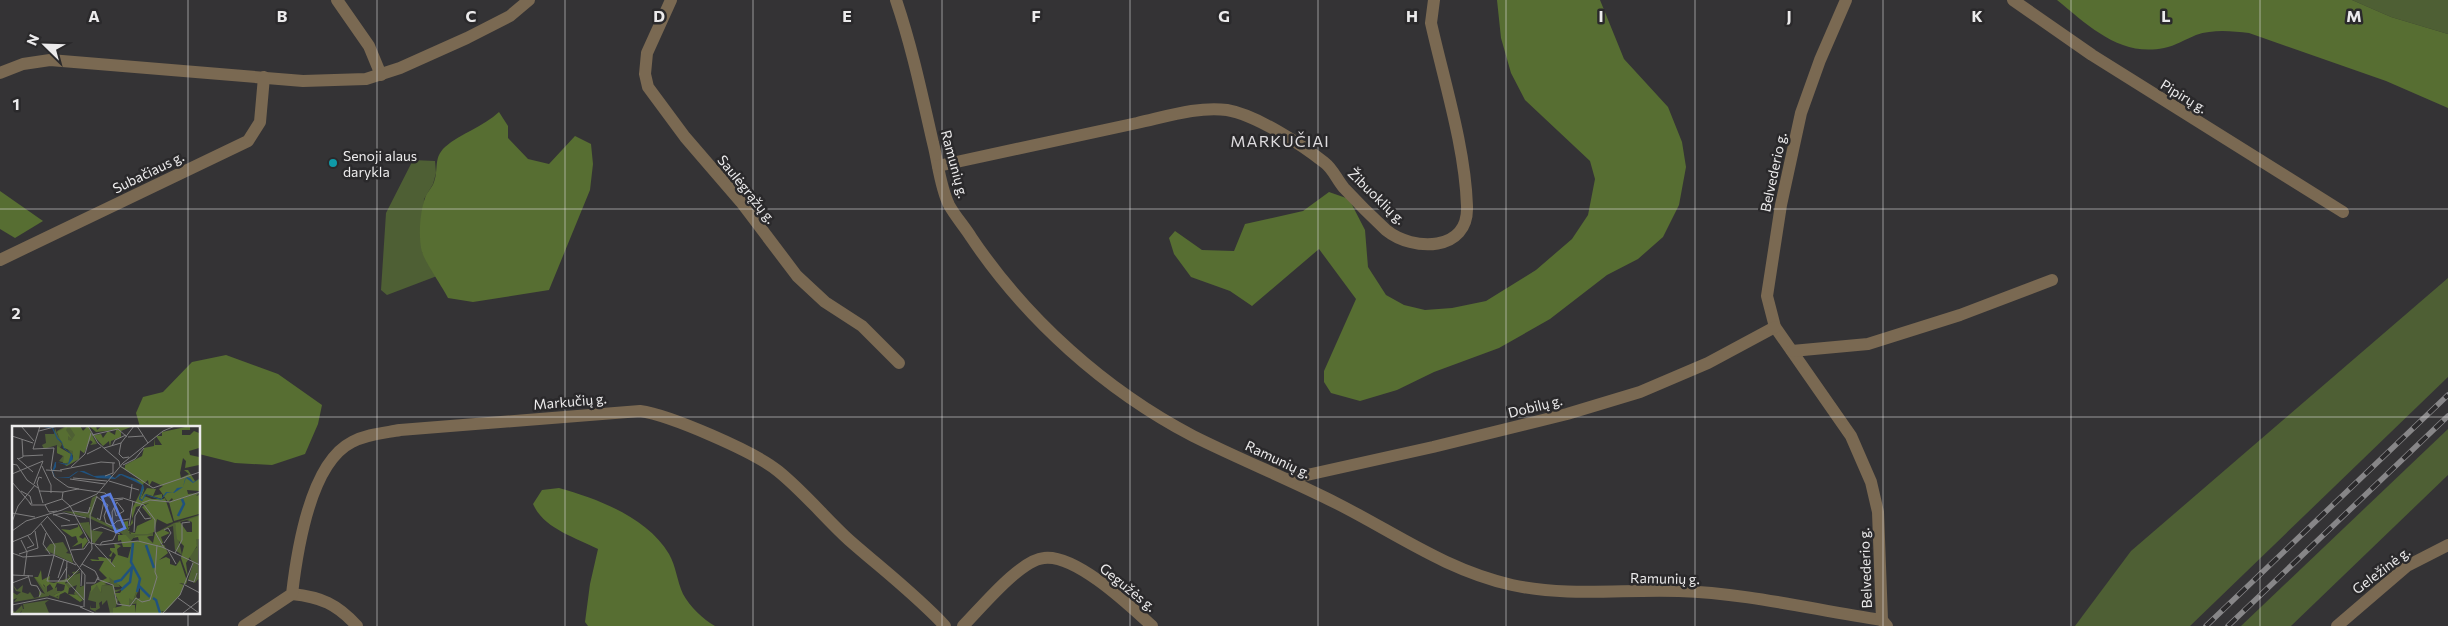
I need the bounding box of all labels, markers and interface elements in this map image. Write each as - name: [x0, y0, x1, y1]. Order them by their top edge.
- text: A: [88, 6, 100, 25]
- text: B: [277, 6, 288, 25]
- text: C: [466, 6, 477, 25]
- text: D: [653, 6, 665, 25]
- text: E: [842, 6, 852, 25]
- text: F: [1031, 6, 1041, 25]
- text: G: [1218, 6, 1230, 25]
- text: H: [1406, 6, 1418, 25]
- text: I: [1598, 6, 1604, 25]
- text: J: [1786, 6, 1792, 25]
- text: K: [1971, 6, 1983, 25]
- text: L: [2161, 6, 2171, 25]
- text: M: [2346, 6, 2362, 25]
- north arrow: [20, 20, 70, 70]
- text: N: [23, 32, 42, 48]
- street label: Pipirų g.: [2158, 76, 2210, 116]
- text: 1: [12, 94, 20, 113]
- street label: Ramunių g.: [938, 128, 972, 200]
- district label: MARKUČIAI: [1230, 131, 1330, 150]
- street label: Belvederio g.: [1756, 131, 1790, 213]
- street label: Subačiaus g.: [110, 147, 186, 197]
- place label: Senoji alaus darykla: [343, 147, 417, 180]
- street label: Saulėgrąžų g.: [714, 151, 780, 227]
- marker: Senoji alaus darykla: [327, 157, 339, 169]
- street label: Žibuoklių g.: [1345, 164, 1409, 228]
- text: 2: [11, 303, 21, 322]
- street label: Markučių g.: [533, 389, 607, 413]
- street label: Dobilų g.: [1506, 391, 1564, 421]
- inset map: [12, 426, 200, 614]
- street label: Ramunių g.: [1243, 437, 1313, 481]
- street label: Belvederio g.: [1855, 527, 1875, 609]
- street label: Geležinė g.: [2349, 543, 2413, 597]
- street label: Gegužės g.: [1096, 559, 1160, 615]
- street label: Ramunių g.: [1630, 569, 1700, 587]

